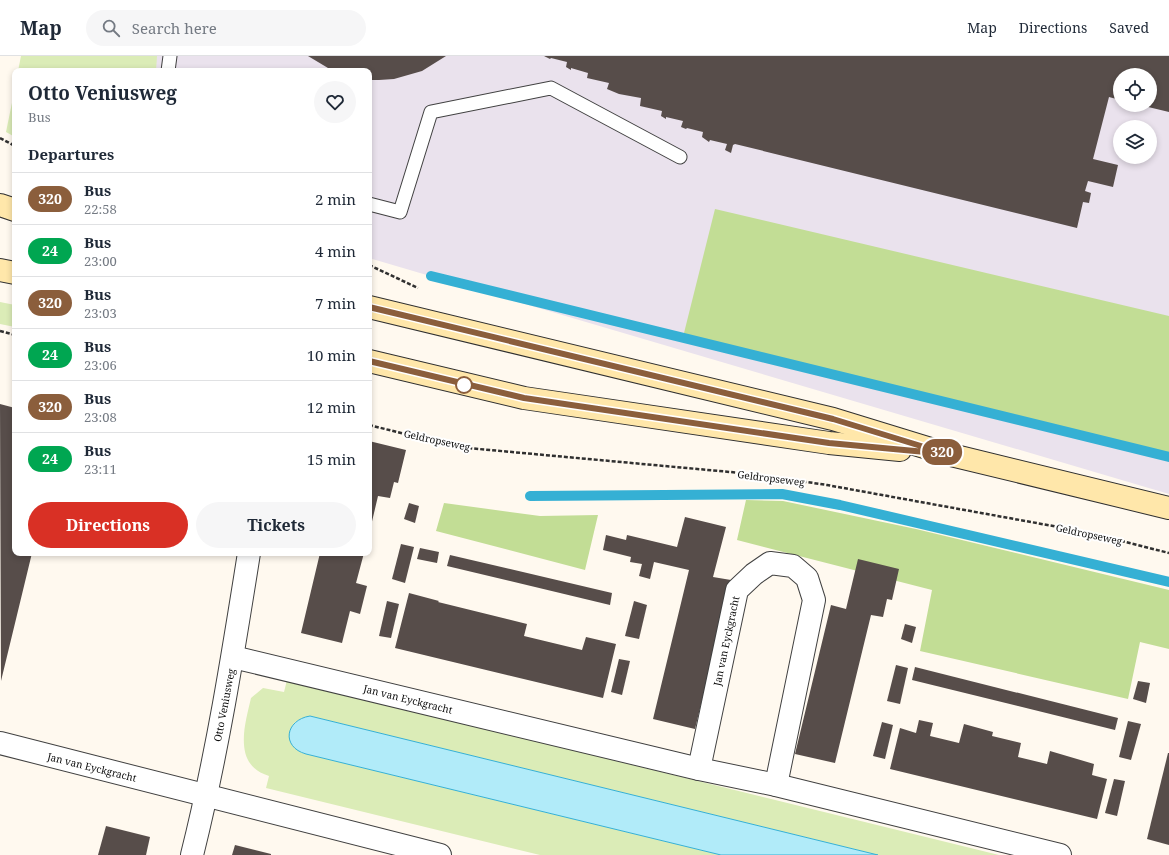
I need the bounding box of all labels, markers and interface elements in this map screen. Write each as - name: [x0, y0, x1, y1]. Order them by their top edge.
- search box: [86, 10, 366, 46]
- text: Map: [20, 15, 62, 41]
- icon: search: [100, 17, 122, 39]
- text: Search here: [132, 18, 217, 38]
- text: Map: [967, 18, 997, 37]
- text: Directions: [1019, 18, 1087, 37]
- text: Saved: [1109, 18, 1149, 37]
- map controls: [1113, 68, 1157, 164]
- button: locate: [1113, 68, 1157, 112]
- text: Otto Veniusweg: [28, 80, 177, 106]
- button: heart: [314, 81, 356, 123]
- text: Bus: [28, 108, 51, 126]
- button: layers: [1113, 120, 1157, 164]
- text: Departures: [28, 144, 114, 164]
- text: Bus: [84, 180, 111, 200]
- text: 320: [38, 189, 62, 208]
- text: 2 min: [315, 189, 356, 209]
- text: 22:58: [84, 200, 117, 218]
- text: Bus: [84, 232, 111, 252]
- text: 24: [42, 241, 58, 260]
- text: 4 min: [315, 241, 356, 261]
- text: 23:00: [84, 252, 117, 270]
- text: Bus: [84, 284, 111, 304]
- text: 320: [38, 293, 62, 312]
- text: 7 min: [315, 293, 356, 313]
- text: 23:03: [84, 304, 117, 322]
- text: Bus: [84, 336, 111, 356]
- text: 24: [42, 345, 58, 364]
- text: 10 min: [307, 345, 356, 365]
- text: 23:06: [84, 356, 117, 374]
- unlabelled marker: [455, 376, 473, 394]
- text: Bus: [84, 388, 111, 408]
- text: 320: [38, 397, 62, 416]
- text: 12 min: [307, 397, 356, 417]
- text: 23:08: [84, 408, 117, 426]
- street label: Geldropseweg: [403, 426, 472, 454]
- line badge: 320: [919, 439, 965, 465]
- text: Bus: [84, 440, 111, 460]
- text: 320: [930, 442, 954, 461]
- text: 24: [42, 449, 58, 468]
- text: 15 min: [307, 449, 356, 469]
- text: 23:11: [84, 460, 117, 478]
- street label: Geldropseweg: [737, 467, 806, 489]
- button: Directions: [28, 502, 188, 548]
- button: Tickets: [196, 502, 356, 548]
- street label: Geldropseweg: [1055, 520, 1124, 548]
- street label: Jan van Eyckgracht: [709, 594, 742, 688]
- street label: Otto Veniusweg: [210, 667, 238, 743]
- street label: Jan van Eyckgracht: [361, 681, 455, 717]
- street label: Jan van Eyckgracht: [45, 749, 139, 785]

